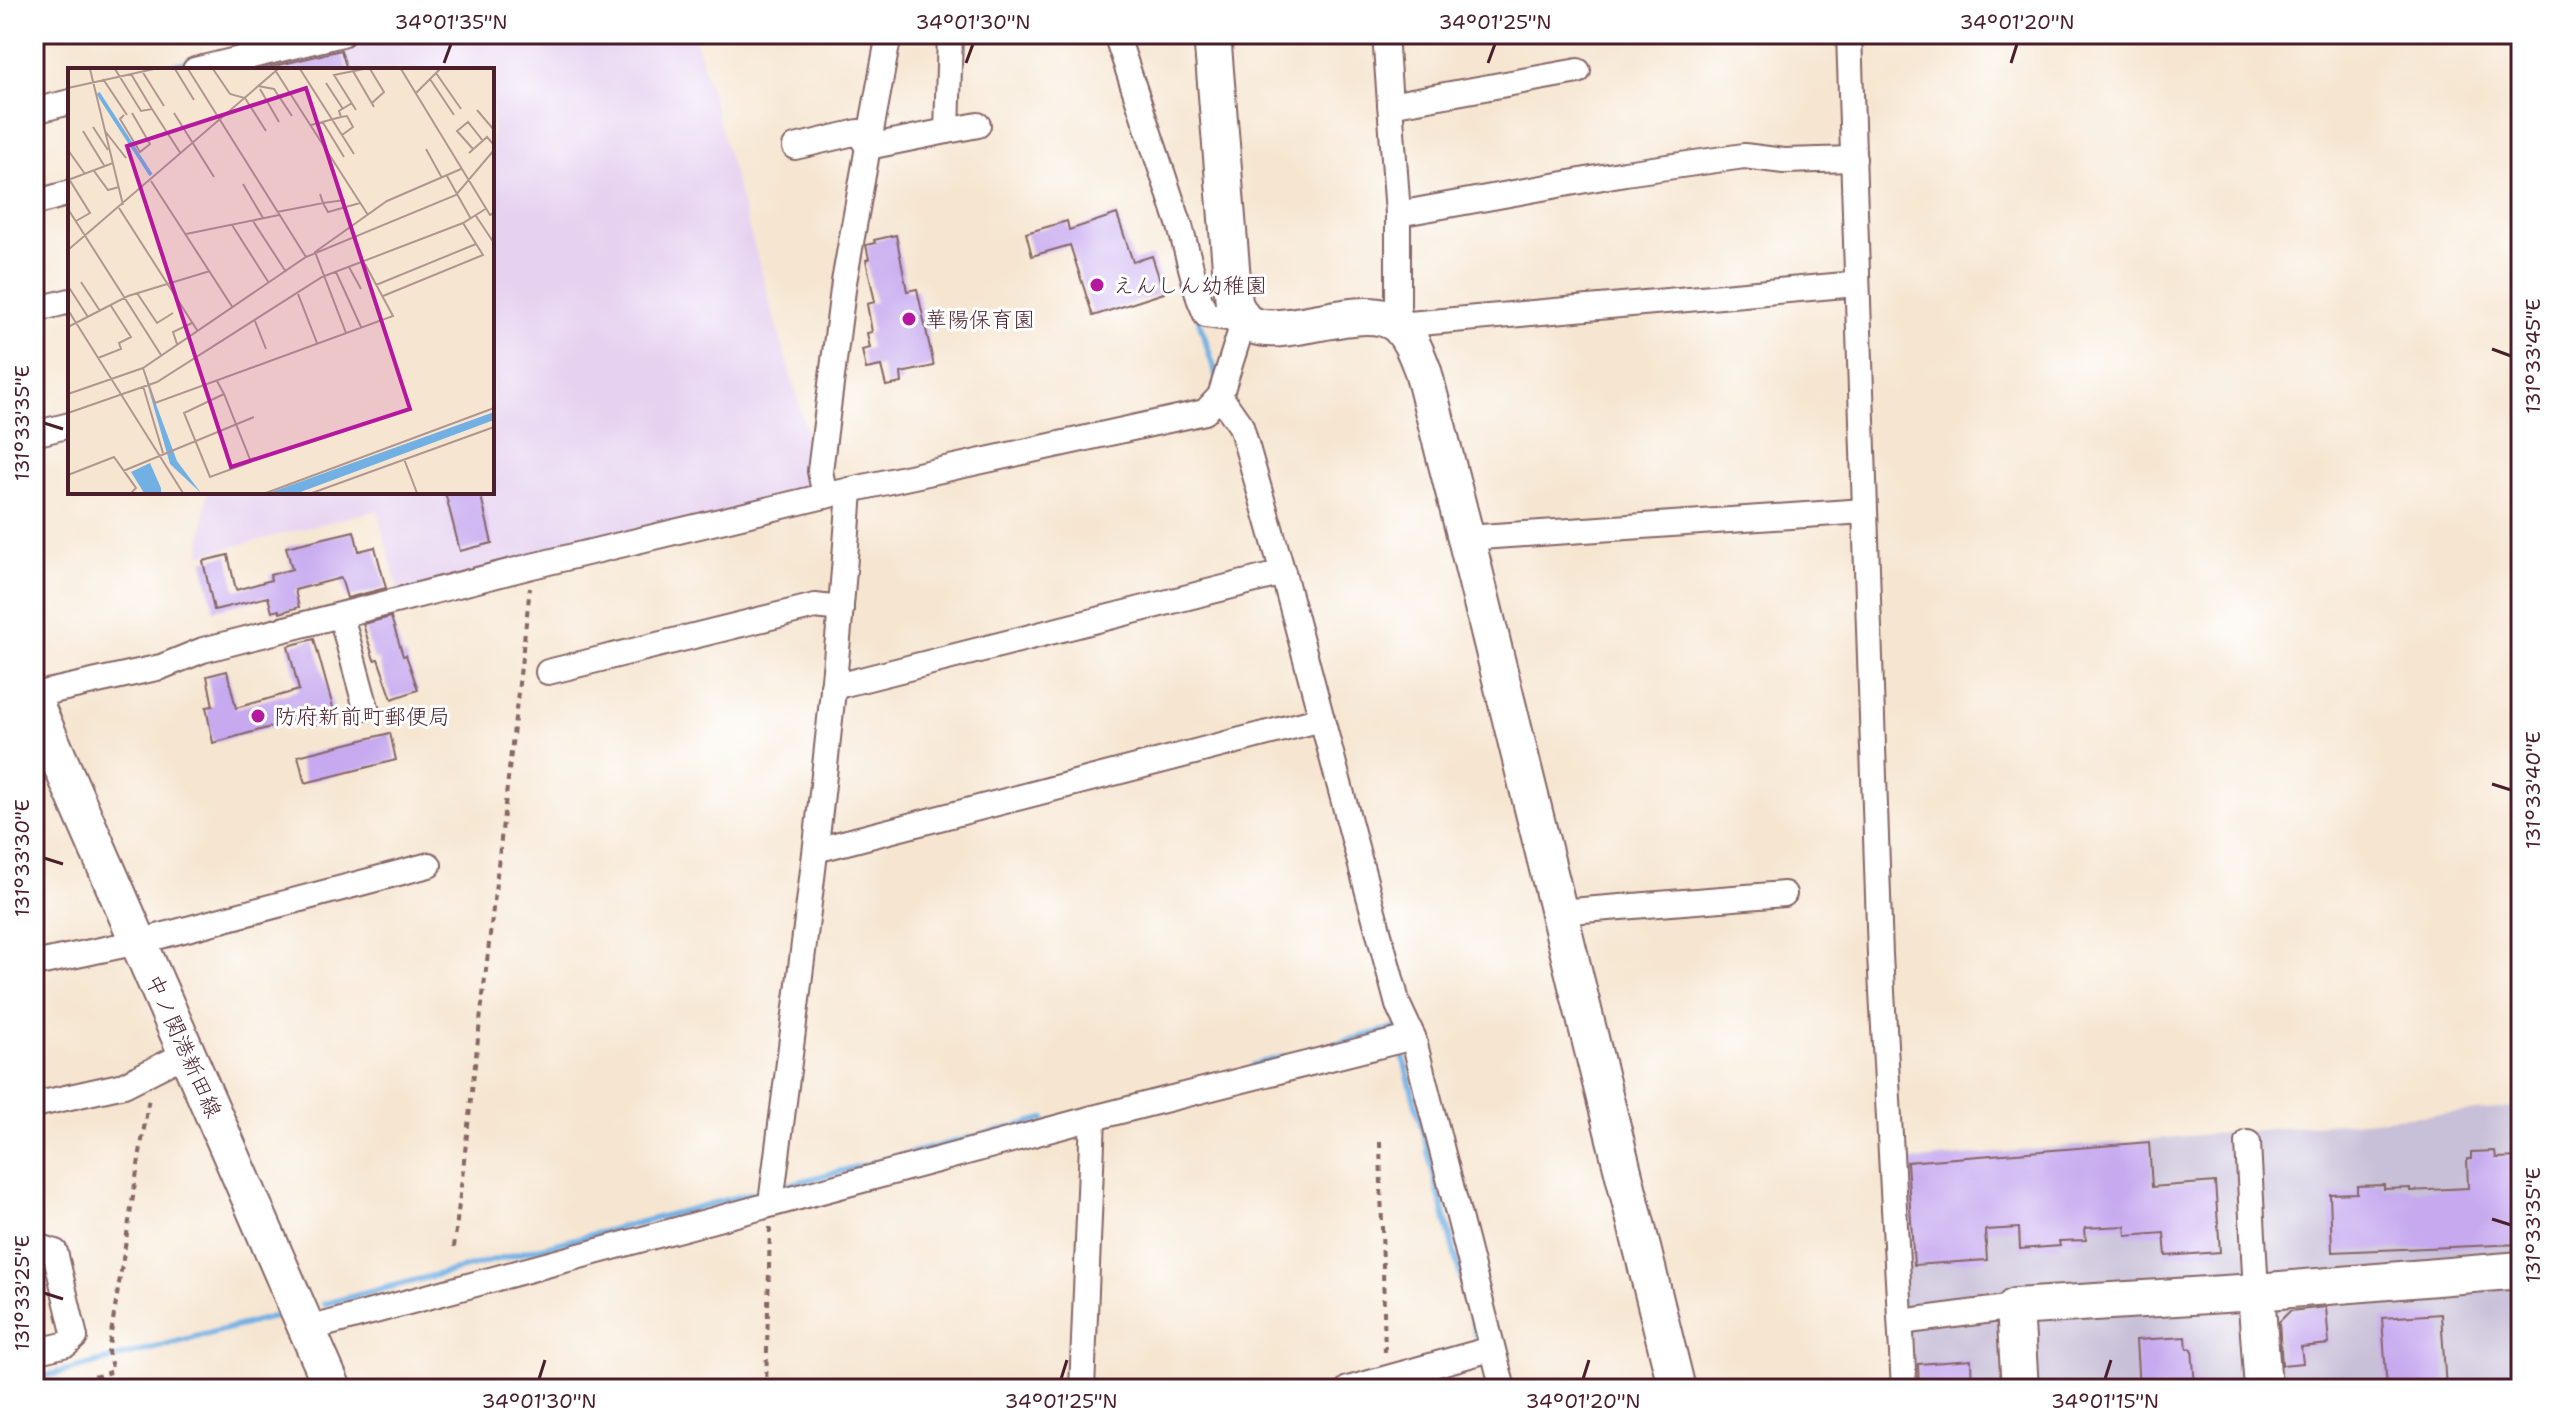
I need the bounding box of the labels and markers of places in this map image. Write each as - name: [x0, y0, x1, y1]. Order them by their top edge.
- place label: えんしん幼稚園: [1113, 271, 1267, 300]
- marker: えんしん幼稚園: [1088, 276, 1106, 294]
- place label: 華陽保育園: [925, 305, 1035, 334]
- marker: 華陽保育園: [900, 310, 918, 328]
- place label: 防府新前町郵便局: [274, 702, 450, 731]
- marker: 防府新前町郵便局: [249, 707, 267, 725]

